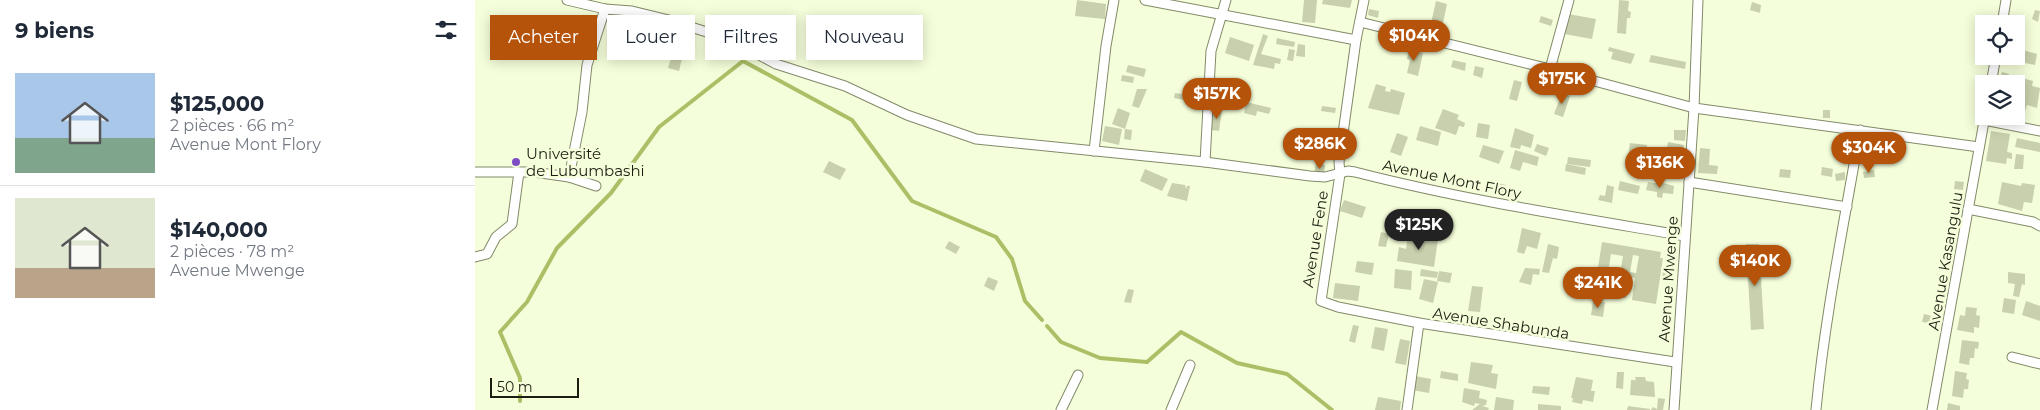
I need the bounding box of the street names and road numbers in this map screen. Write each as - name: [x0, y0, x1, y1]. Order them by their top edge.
- street label: Avenue Mont Flory: [1381, 155, 1524, 203]
- street label: Avenue Fene: [1298, 189, 1332, 289]
- street label: Avenue Kasangulu: [1923, 190, 1967, 332]
- street label: Avenue Mwenge: [1654, 215, 1682, 343]
- street label: Avenue Shabunda: [1431, 303, 1571, 343]

